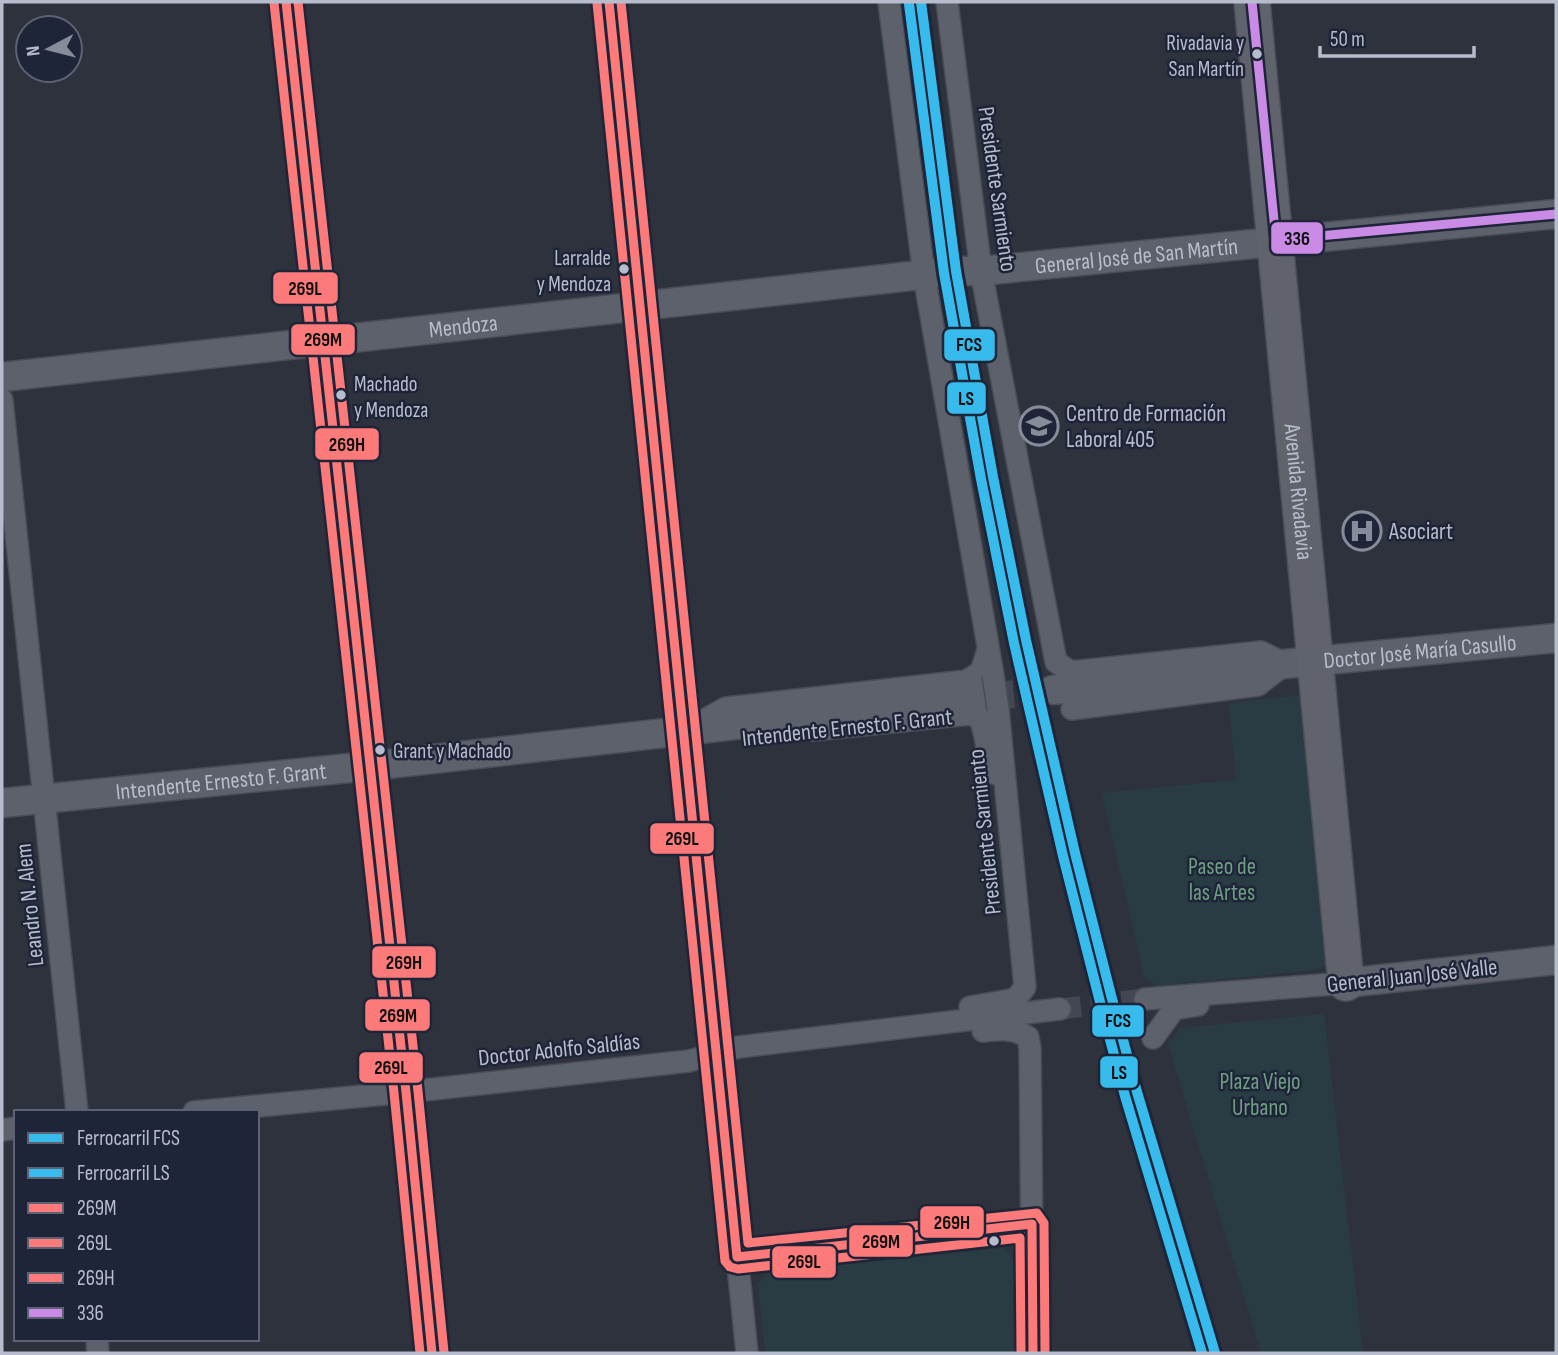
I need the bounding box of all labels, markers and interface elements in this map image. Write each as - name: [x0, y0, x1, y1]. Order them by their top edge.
- north arrow: [14, 14, 84, 84]
- scale bar: [1320, 14, 1474, 58]
- text: 50 m: [1330, 27, 1365, 52]
- place label: Rivadavia y San Martín: [1166, 31, 1244, 82]
- text: N: [22, 44, 46, 57]
- marker: Rivadavia y San Martín: [1250, 47, 1264, 61]
- street label: Presidente Sarmiento: [972, 105, 1022, 273]
- line badge: 336: [1270, 221, 1324, 255]
- text: 336: [1284, 228, 1310, 251]
- street label: General José de San Martín: [1034, 233, 1239, 281]
- place label: Larralde y Mendoza: [537, 246, 611, 297]
- marker: Larralde y Mendoza: [617, 262, 631, 276]
- line badge: 269L: [272, 271, 339, 305]
- text: 269L: [288, 278, 322, 301]
- street label: Mendoza: [427, 309, 499, 344]
- line badge: 269M: [290, 323, 356, 356]
- line badge: FCS: [943, 328, 996, 362]
- text: 269M: [304, 329, 342, 352]
- text: FCS: [956, 334, 982, 357]
- place label: Machado y Mendoza: [354, 372, 428, 423]
- line badge: LS: [946, 381, 987, 415]
- marker: Machado y Mendoza: [334, 388, 348, 402]
- text: LS: [958, 388, 974, 411]
- place label: Centro de Formación Laboral 405: [1066, 400, 1226, 454]
- school or university icon: Centro de Formación Laboral 405: [1018, 405, 1060, 447]
- street label: Avenida Rivadavia: [1277, 422, 1318, 561]
- line badge: 269H: [314, 427, 380, 461]
- text: 269H: [329, 434, 365, 457]
- hospital icon: Asociart: [1341, 510, 1383, 552]
- place label: Asociart: [1388, 518, 1453, 546]
- street label: Doctor José María Casullo: [1322, 629, 1518, 675]
- street label: Intendente Ernesto F. Grant: [741, 703, 954, 753]
- place label: Grant y Machado: [393, 739, 511, 764]
- marker: Grant y Machado: [373, 743, 387, 757]
- street label: Presidente Sarmiento: [962, 748, 1008, 916]
- street label: Intendente Ernesto F. Grant: [114, 757, 328, 807]
- line badge: 269L: [649, 822, 715, 855]
- text: 269L: [665, 828, 699, 851]
- street label: Leandro N. Alem: [10, 842, 50, 968]
- park label: Paseo de las Artes: [1188, 853, 1256, 907]
- line badge: 269H: [371, 945, 437, 979]
- text: 269H: [386, 952, 422, 975]
- street label: General Juan José Valle: [1325, 953, 1499, 999]
- line badge: 269M: [364, 998, 431, 1032]
- line badge: FCS: [1091, 1004, 1145, 1038]
- text: 269M: [379, 1005, 417, 1028]
- text: FCS: [1105, 1010, 1131, 1033]
- street label: Doctor Adolfo Saldías: [477, 1028, 642, 1072]
- line badge: 269L: [358, 1051, 424, 1084]
- line badge: LS: [1099, 1055, 1139, 1089]
- text: 269L: [374, 1057, 408, 1080]
- text: LS: [1111, 1062, 1127, 1085]
- park label: Plaza Viejo Urbano: [1219, 1068, 1301, 1122]
- legend: [14, 1110, 259, 1341]
- text: Ferrocarril FCS: [77, 1126, 180, 1151]
- text: Ferrocarril LS: [77, 1161, 170, 1186]
- text: 269M: [77, 1196, 117, 1221]
- line badge: 269H: [919, 1205, 985, 1239]
- text: 269H: [934, 1212, 970, 1235]
- line badge: 269M: [848, 1224, 914, 1258]
- text: 269L: [77, 1231, 112, 1256]
- text: 269M: [862, 1231, 900, 1254]
- unlabelled marker: [987, 1234, 1001, 1248]
- line badge: 269L: [771, 1245, 837, 1279]
- text: 269L: [787, 1251, 821, 1274]
- text: 269H: [77, 1266, 115, 1291]
- text: 336: [77, 1301, 104, 1326]

